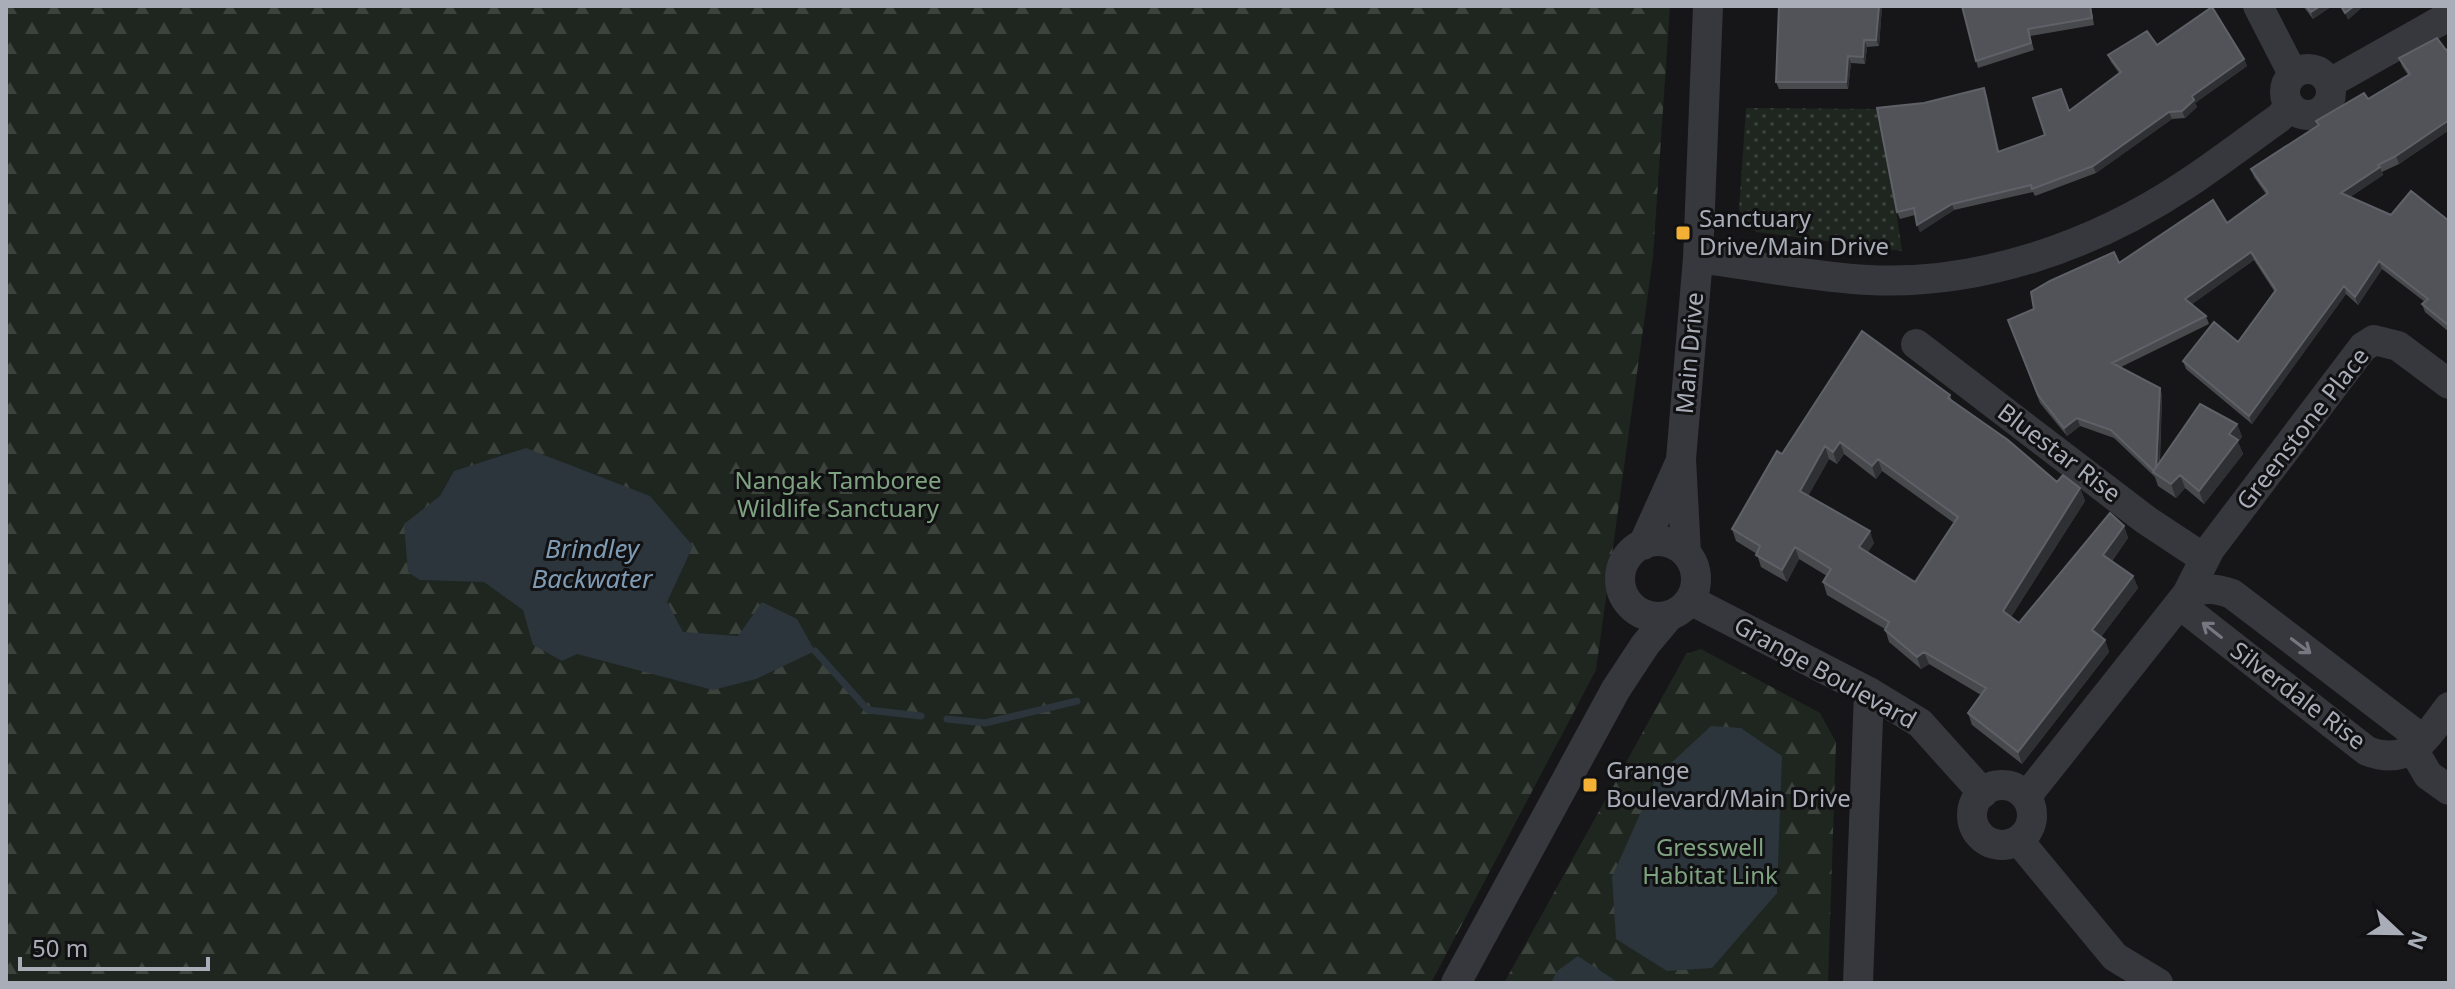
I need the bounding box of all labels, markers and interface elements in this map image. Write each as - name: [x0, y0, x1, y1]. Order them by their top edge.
- place label: Sanctuary Drive/Main Drive: [1699, 201, 1889, 262]
- marker: Sanctuary Drive/Main Drive: [1674, 224, 1692, 242]
- street label: Main Drive: [1667, 291, 1710, 415]
- street label: Greenstone Place: [2228, 340, 2376, 516]
- street label: Bluestar Rise: [1992, 395, 2128, 509]
- park label: Nangak Tamboree Wildlife Sanctuary: [735, 463, 941, 524]
- water label: Brindley Backwater: [532, 530, 654, 596]
- street label: Grange Boulevard: [1729, 608, 1923, 736]
- one-way arrow: [2202, 621, 2223, 639]
- street label: Silverdale Rise: [2225, 633, 2373, 756]
- one-way arrow: [2290, 638, 2311, 655]
- place label: Grange Boulevard/Main Drive: [1606, 753, 1851, 814]
- marker: Grange Boulevard/Main Drive: [1581, 776, 1599, 794]
- park label: Gresswell Habitat Link: [1642, 830, 1778, 891]
- north arrow: [2359, 893, 2439, 973]
- scale bar: [20, 921, 208, 971]
- text: N: [2401, 927, 2436, 955]
- text: 50 m: [32, 931, 88, 964]

